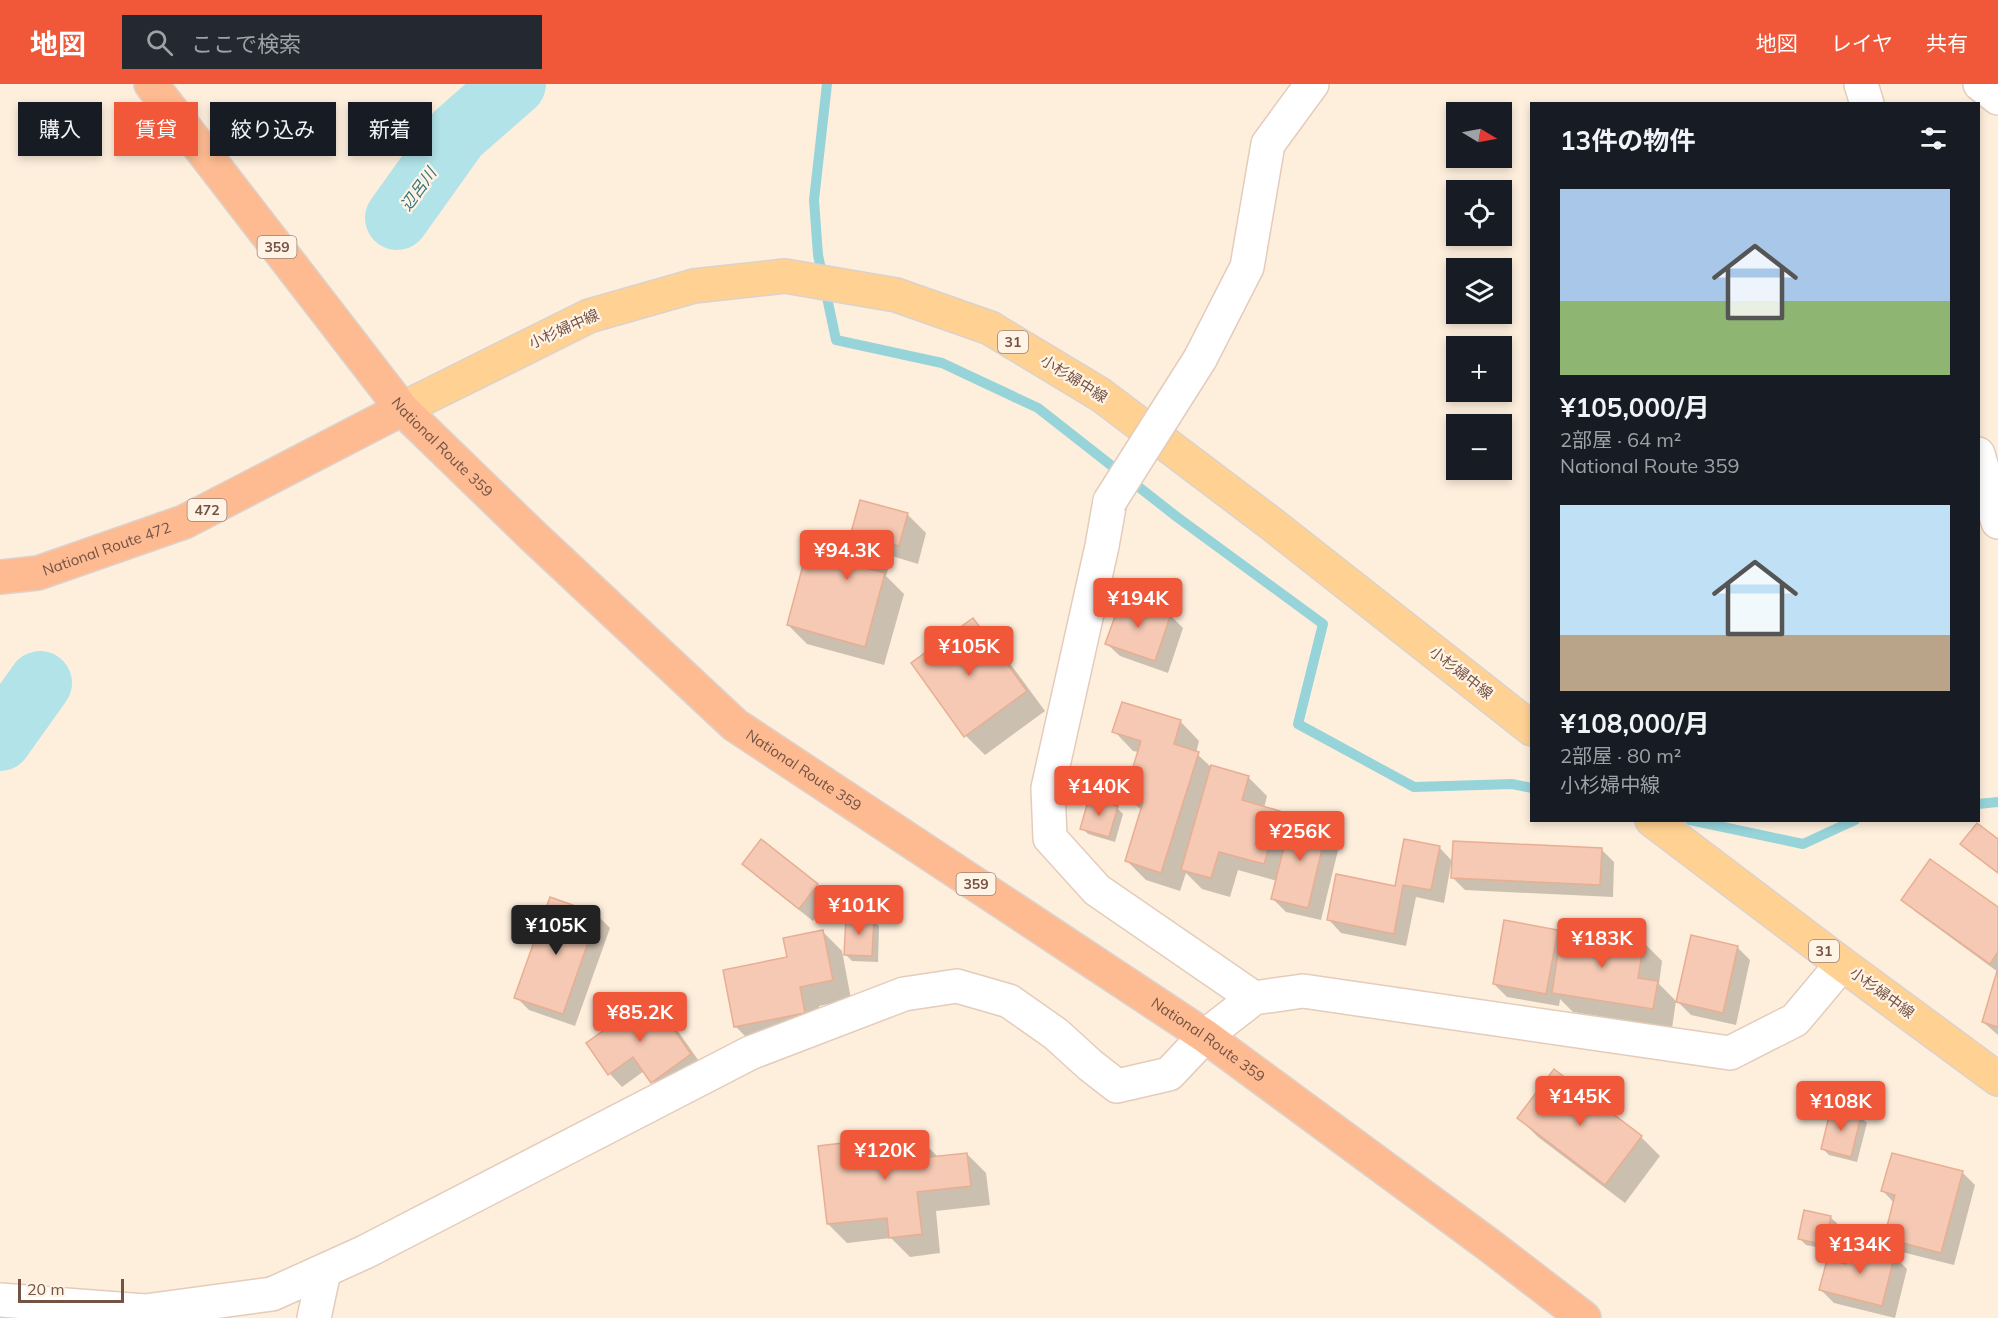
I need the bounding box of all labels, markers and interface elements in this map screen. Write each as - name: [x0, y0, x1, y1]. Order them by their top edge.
- search box: [122, 15, 542, 69]
- text: 地図: [30, 26, 86, 61]
- icon: search: [143, 26, 176, 59]
- text: ここで検索: [191, 30, 301, 58]
- text: 地図: [1756, 30, 1798, 56]
- text: レイヤ: [1831, 30, 1893, 56]
- text: 共有: [1926, 30, 1968, 56]
- chip: 購入: [18, 102, 102, 156]
- chip: 賃貸: [114, 102, 198, 156]
- chip: 絞り込み: [210, 102, 336, 156]
- chip: 新着: [348, 102, 432, 156]
- north arrow: [1446, 102, 1512, 168]
- map controls: [1446, 102, 1512, 480]
- icon: filters: [1917, 122, 1950, 155]
- text: 13件の物件: [1560, 124, 1695, 157]
- water label: 辺呂川: [396, 162, 441, 214]
- button: locate: [1446, 180, 1512, 246]
- icon: home: [1701, 228, 1809, 336]
- road number: 359: [258, 236, 296, 258]
- button: layers: [1446, 258, 1512, 324]
- street label: 小杉婦中線: [526, 305, 602, 352]
- road number: 31: [998, 331, 1028, 353]
- button: +: [1446, 336, 1512, 402]
- street label: 小杉婦中線: [1037, 351, 1111, 407]
- text: ¥105,000/月: [1560, 391, 1710, 424]
- street label: National Route 359: [388, 393, 497, 501]
- button: −: [1446, 414, 1512, 480]
- text: 2部屋 · 64 m²: [1560, 427, 1681, 452]
- text: National Route 359: [1560, 453, 1739, 478]
- road number: 472: [188, 499, 226, 521]
- street label: National Route 472: [40, 517, 173, 580]
- pin: ¥94.3K: [798, 530, 896, 581]
- text: ¥94.3K: [814, 537, 880, 562]
- icon: home: [1701, 544, 1809, 652]
- pin: ¥194K: [1096, 578, 1180, 629]
- text: ¥194K: [1107, 585, 1169, 610]
- pin: ¥105K: [927, 626, 1011, 677]
- text: ¥105K: [938, 633, 1000, 658]
- street label: 小杉婦中線: [1426, 642, 1497, 703]
- text: ¥108,000/月: [1560, 707, 1710, 740]
- street label: National Route 359: [742, 725, 865, 815]
- text: 2部屋 · 80 m²: [1560, 743, 1681, 768]
- pin: ¥140K: [1057, 766, 1141, 817]
- text: 小杉婦中線: [1560, 772, 1660, 797]
- text: ¥140K: [1068, 773, 1130, 798]
- pin: ¥256K: [1258, 811, 1342, 862]
- text: ¥256K: [1269, 818, 1331, 843]
- road number: 359: [956, 873, 996, 895]
- pin: ¥101K: [817, 885, 901, 936]
- text: ¥101K: [828, 892, 890, 917]
- pin: ¥105K: [514, 905, 598, 956]
- text: ¥105K: [525, 912, 587, 937]
- pin: ¥183K: [1560, 918, 1644, 969]
- text: ¥183K: [1571, 925, 1633, 950]
- road number: 31: [1809, 940, 1839, 962]
- street label: 小杉婦中線: [1846, 963, 1918, 1022]
- pin: ¥85.2K: [591, 992, 689, 1043]
- street label: National Route 359: [1148, 993, 1269, 1086]
- text: ¥85.2K: [607, 999, 673, 1024]
- pin: ¥145K: [1538, 1076, 1622, 1127]
- pin: ¥108K: [1799, 1081, 1883, 1132]
- text: ¥145K: [1549, 1083, 1611, 1108]
- text: ¥108K: [1810, 1088, 1872, 1113]
- pin: ¥120K: [843, 1130, 927, 1181]
- text: ¥120K: [854, 1137, 916, 1162]
- pin: ¥134K: [1818, 1224, 1902, 1275]
- text: ¥134K: [1829, 1231, 1891, 1256]
- scale bar: [18, 1276, 124, 1304]
- text: 20 m: [27, 1279, 64, 1299]

